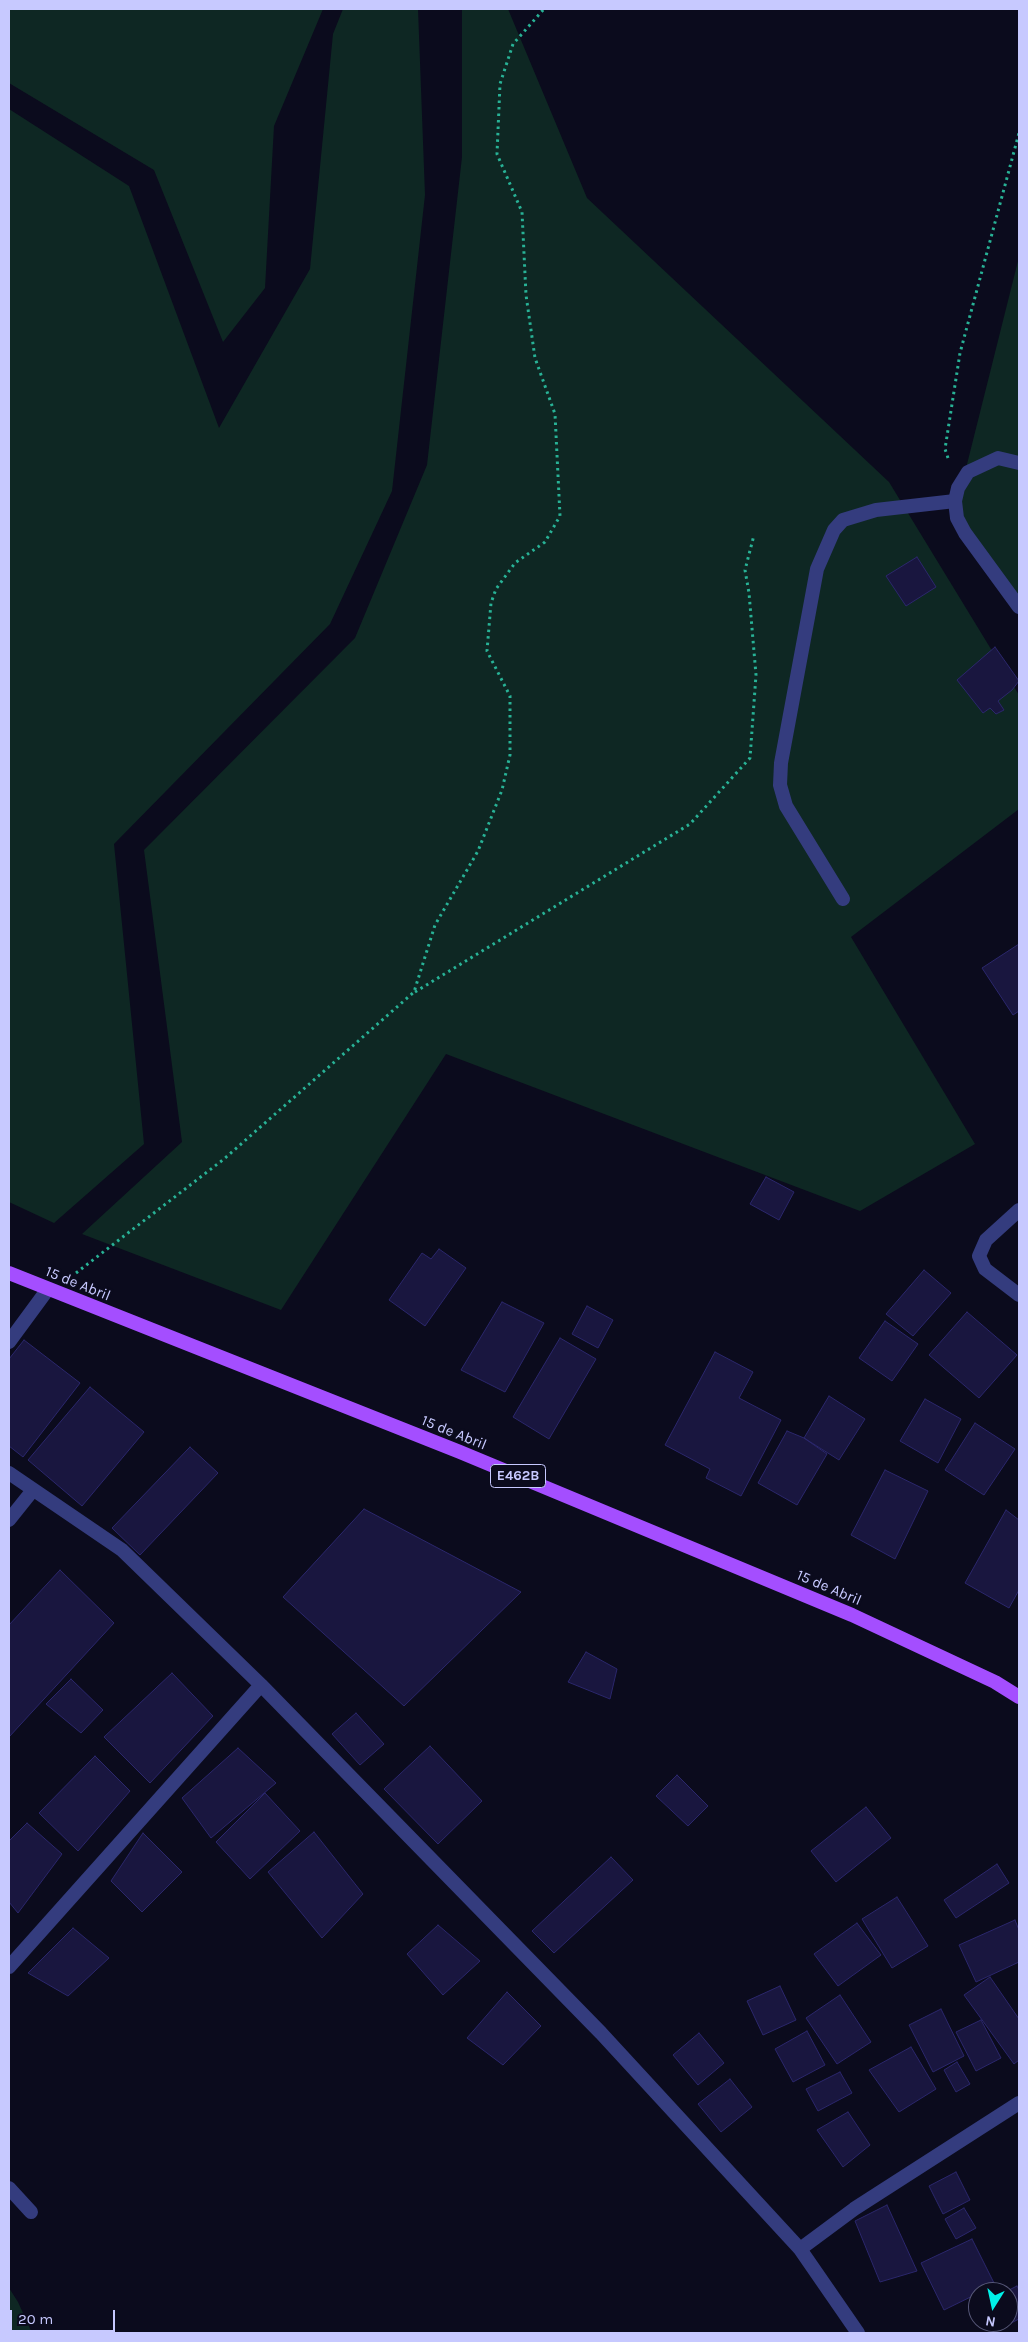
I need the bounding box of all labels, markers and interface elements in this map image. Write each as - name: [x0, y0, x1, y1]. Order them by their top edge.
- street label: 15 de Abril: [43, 1263, 113, 1305]
- street label: 15 de Abril: [419, 1412, 489, 1454]
- road number: E462B: [490, 1464, 546, 1488]
- street label: 15 de Abril: [794, 1566, 864, 1610]
- north arrow: [968, 2282, 1018, 2332]
- scale bar: [12, 2300, 118, 2332]
- text: 20 m: [18, 2310, 53, 2328]
- text: N: [984, 2312, 997, 2331]

